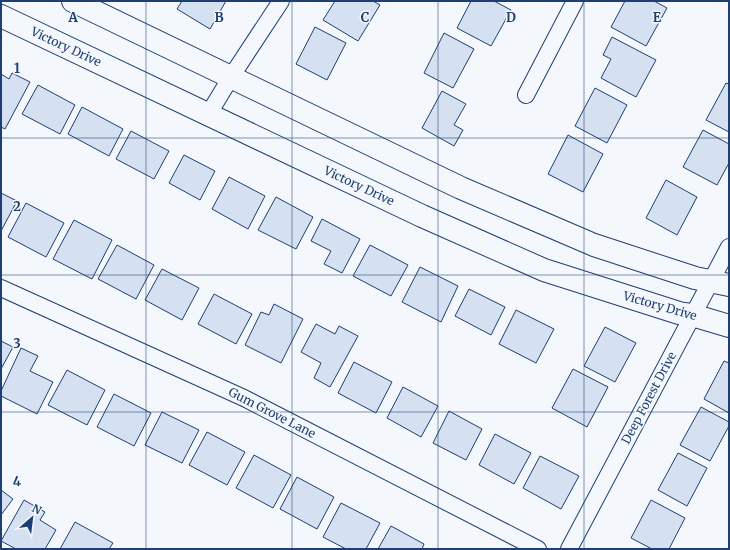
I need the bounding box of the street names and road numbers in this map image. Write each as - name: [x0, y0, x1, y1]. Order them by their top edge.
- street label: Victory Drive: [28, 23, 104, 69]
- street label: Victory Drive: [321, 162, 397, 208]
- street label: Victory Drive: [621, 288, 699, 323]
- street label: Deep Forest Drive: [618, 349, 679, 446]
- street label: Gum Grove Lane: [226, 384, 318, 441]

